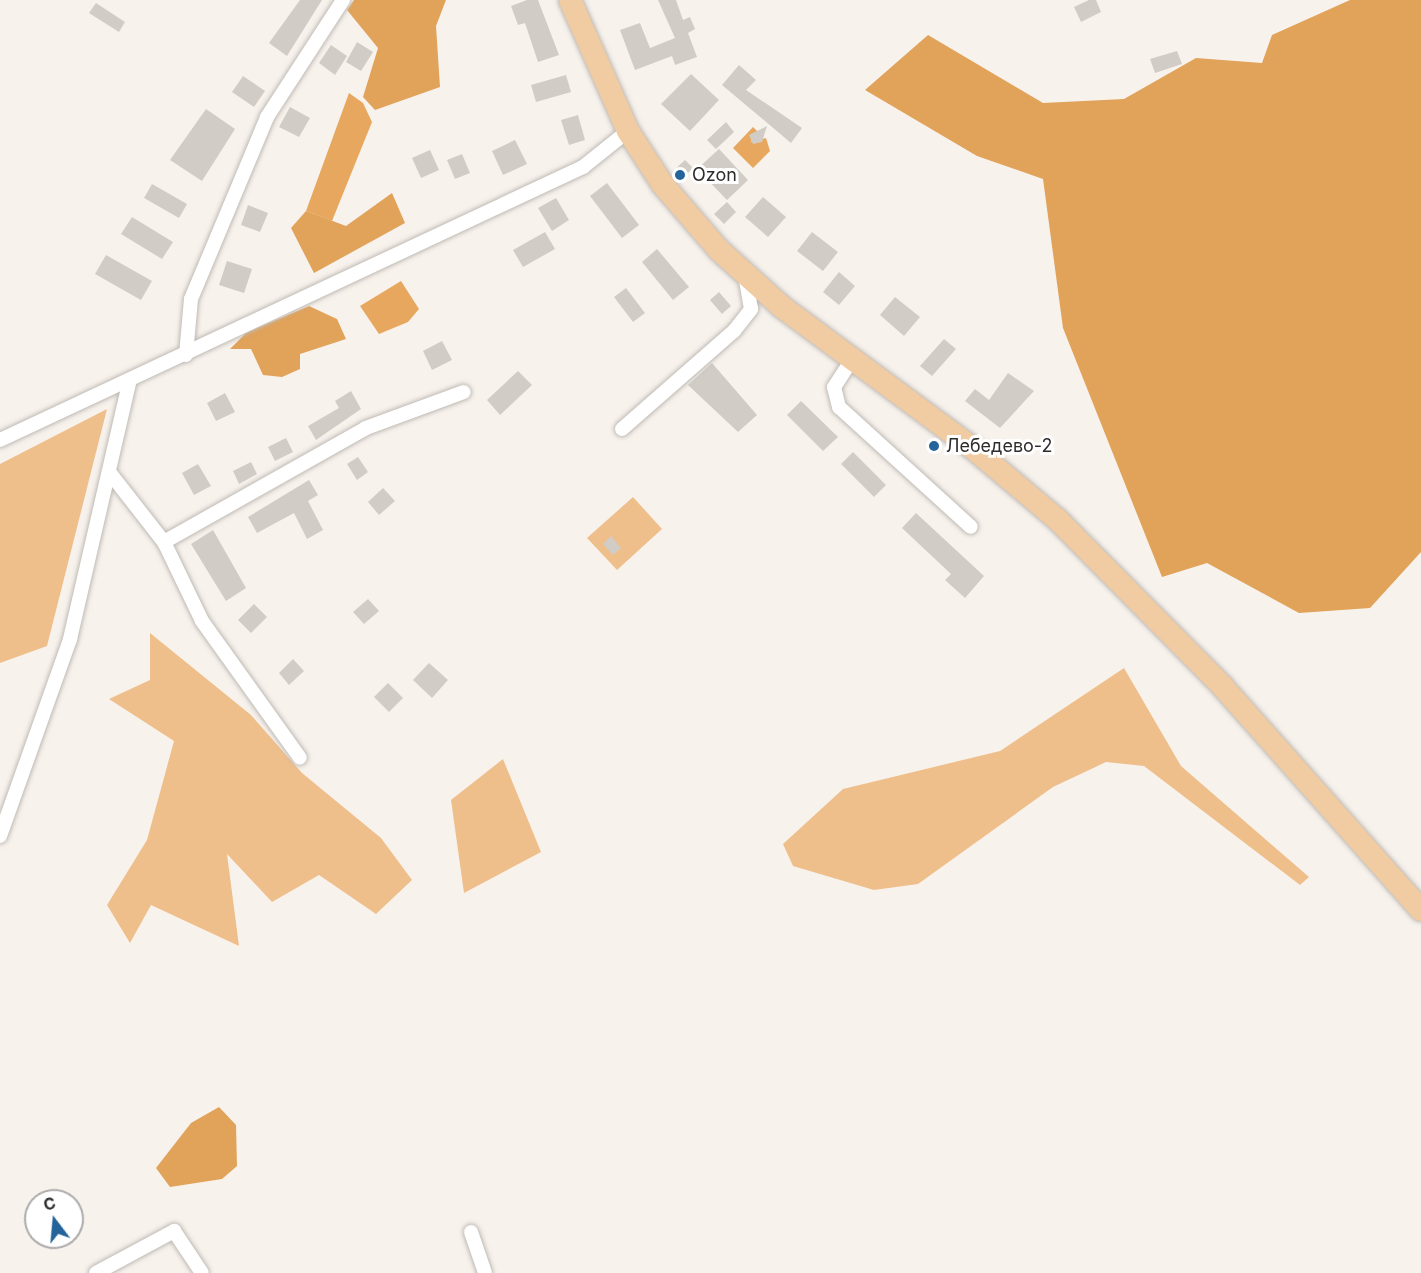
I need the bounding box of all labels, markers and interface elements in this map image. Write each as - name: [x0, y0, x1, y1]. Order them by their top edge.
- place label: Ozon: [692, 164, 737, 186]
- marker: Ozon: [673, 168, 687, 182]
- place label: Лебедево-2: [946, 435, 1053, 457]
- marker: Лебедево-2: [927, 439, 941, 453]
- north arrow: [24, 1189, 84, 1249]
- text: С: [41, 1192, 58, 1215]

